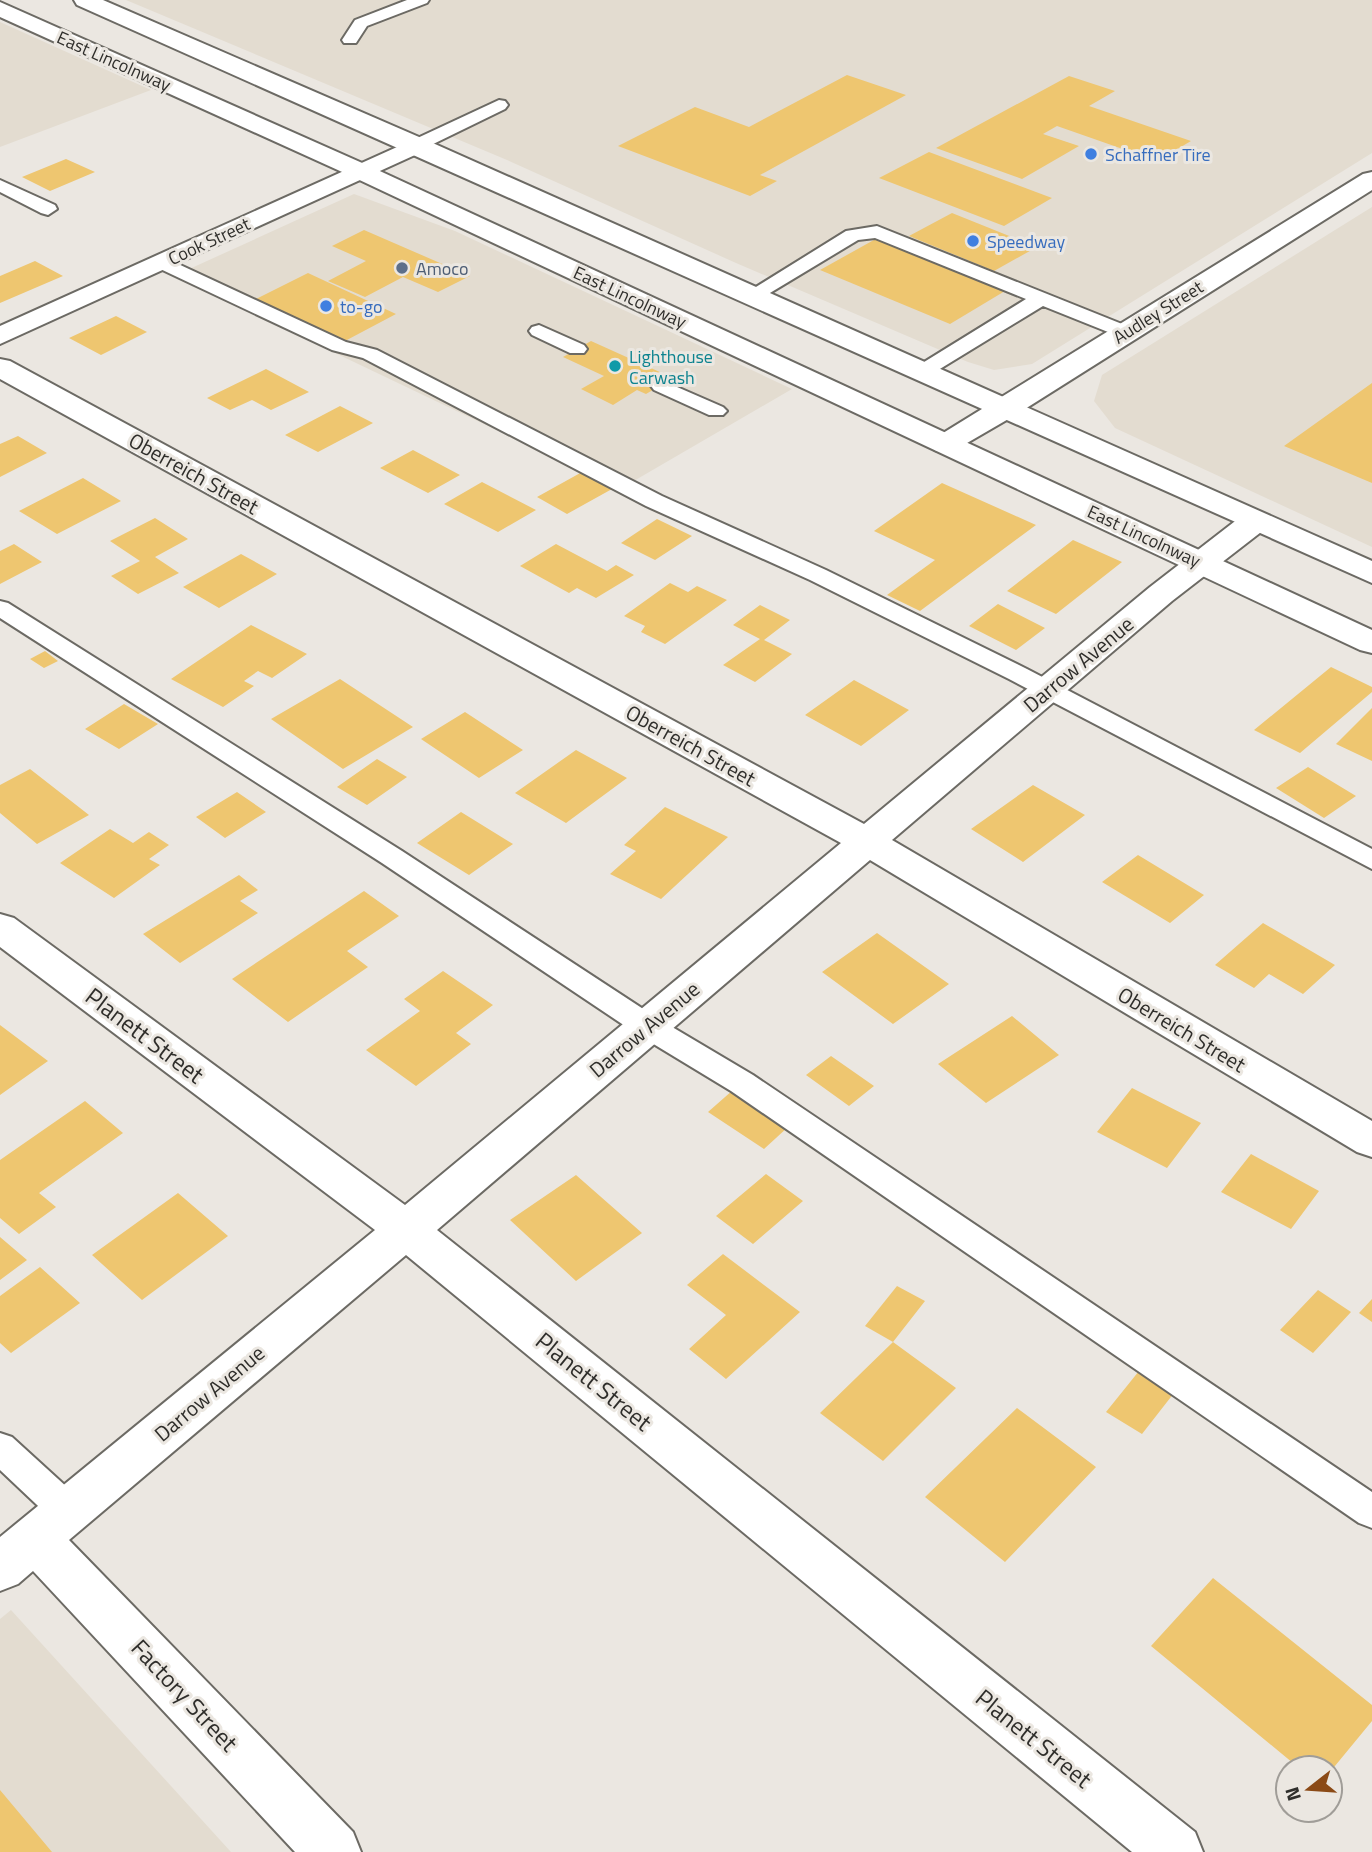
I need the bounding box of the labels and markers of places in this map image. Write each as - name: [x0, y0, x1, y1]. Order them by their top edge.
- place label: Schaffner Tire: [1105, 141, 1211, 168]
- marker: Schaffner Tire: [1083, 146, 1099, 162]
- place label: Speedway: [987, 228, 1065, 255]
- marker: Speedway: [965, 233, 981, 249]
- place label: Amoco: [416, 255, 469, 282]
- marker: Amoco: [394, 260, 410, 276]
- place label: to-go: [340, 293, 382, 320]
- marker: to-go: [318, 298, 334, 314]
- place label: Lighthouse Carwash: [629, 343, 713, 391]
- marker: Lighthouse Carwash: [607, 358, 623, 374]

